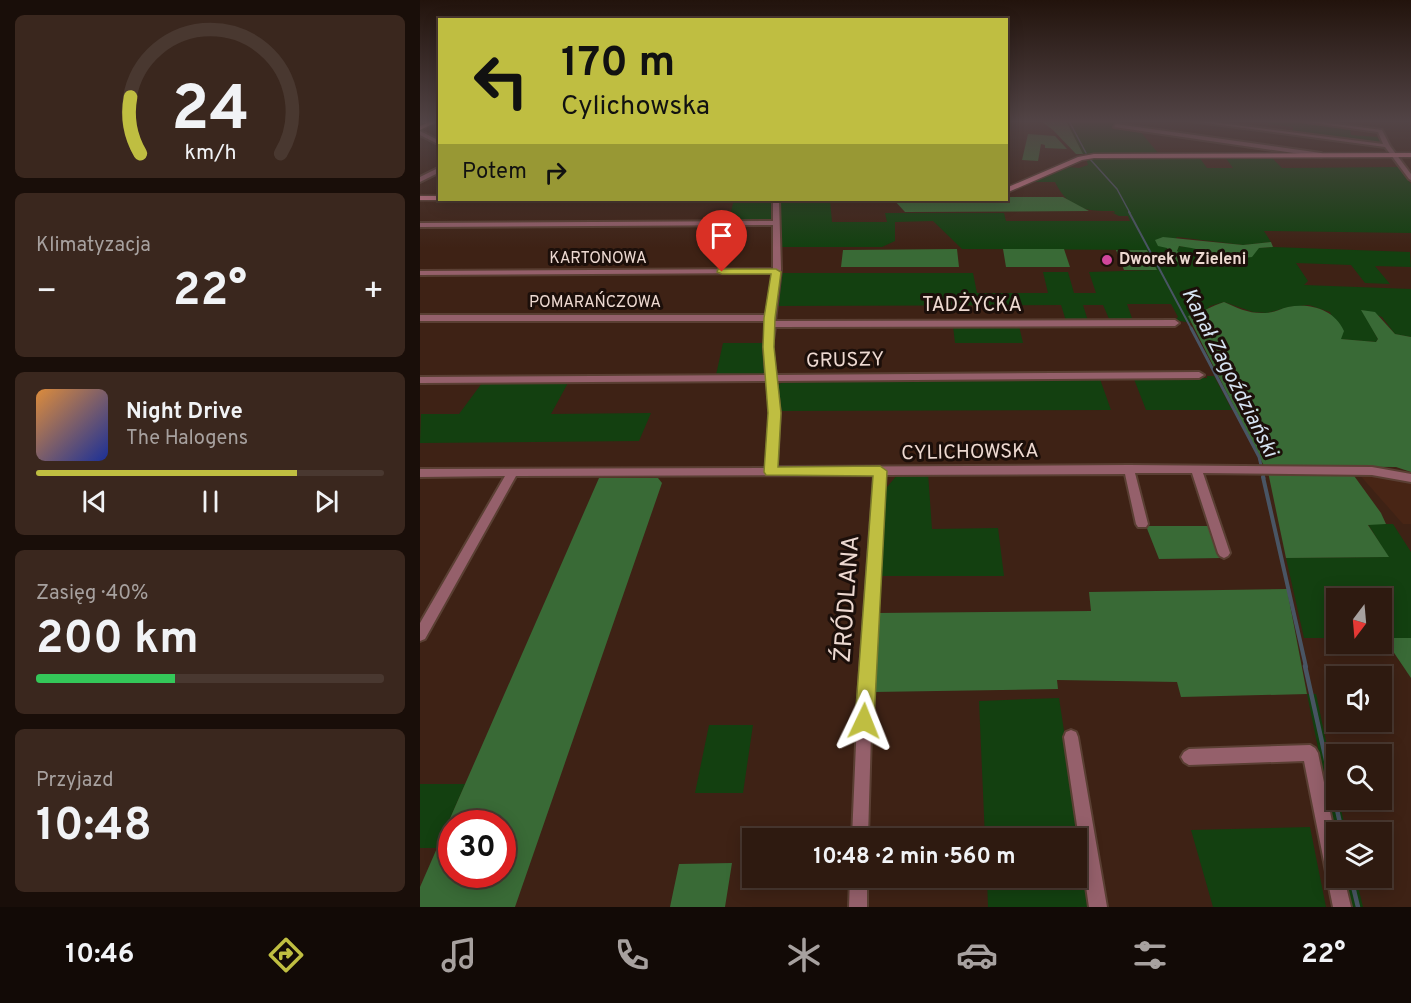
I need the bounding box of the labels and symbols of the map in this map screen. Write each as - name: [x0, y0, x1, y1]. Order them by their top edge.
- pin: [696, 210, 747, 272]
- street label: KARTONOWA: [549, 249, 647, 269]
- place label: Dworek w Zieleni: [1119, 250, 1246, 270]
- marker: Dworek w Zieleni: [1100, 253, 1114, 267]
- water label: Kanał Zagoździański: [1175, 284, 1284, 464]
- street label: POMARAŃCZOWA: [529, 291, 661, 313]
- street label: TADŻYCKA: [922, 292, 1022, 319]
- street label: GRUSZY: [806, 347, 885, 375]
- street label: CYLICHOWSKA: [901, 439, 1039, 467]
- street label: ŹRÓDLANA: [827, 534, 867, 664]
- north arrow: [1326, 588, 1392, 654]
- position arrow: [832, 689, 896, 753]
- speed limit sign: 30: [438, 810, 516, 888]

